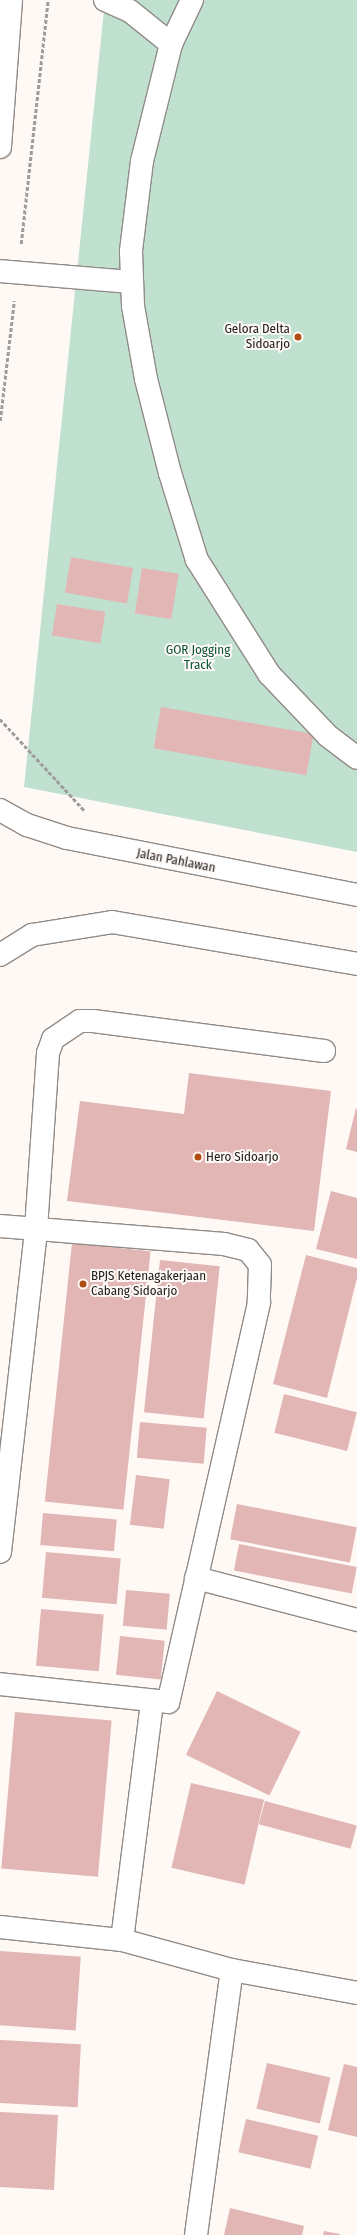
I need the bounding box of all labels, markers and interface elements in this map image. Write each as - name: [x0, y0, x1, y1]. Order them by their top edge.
- place label: Gelora Delta Sidoarjo: [224, 322, 290, 353]
- marker: Gelora Delta Sidoarjo: [293, 332, 303, 342]
- park label: GOR Jogging Track: [166, 643, 230, 674]
- street label: Jalan Pahlawan: [135, 846, 217, 876]
- place label: Hero Sidoarjo: [206, 1149, 279, 1165]
- marker: Hero Sidoarjo: [193, 1152, 203, 1162]
- place label: BPJS Ketenagakerjaan Cabang Sidoarjo: [91, 1269, 206, 1300]
- marker: BPJS Ketenagakerjaan Cabang Sidoarjo: [78, 1279, 88, 1289]

